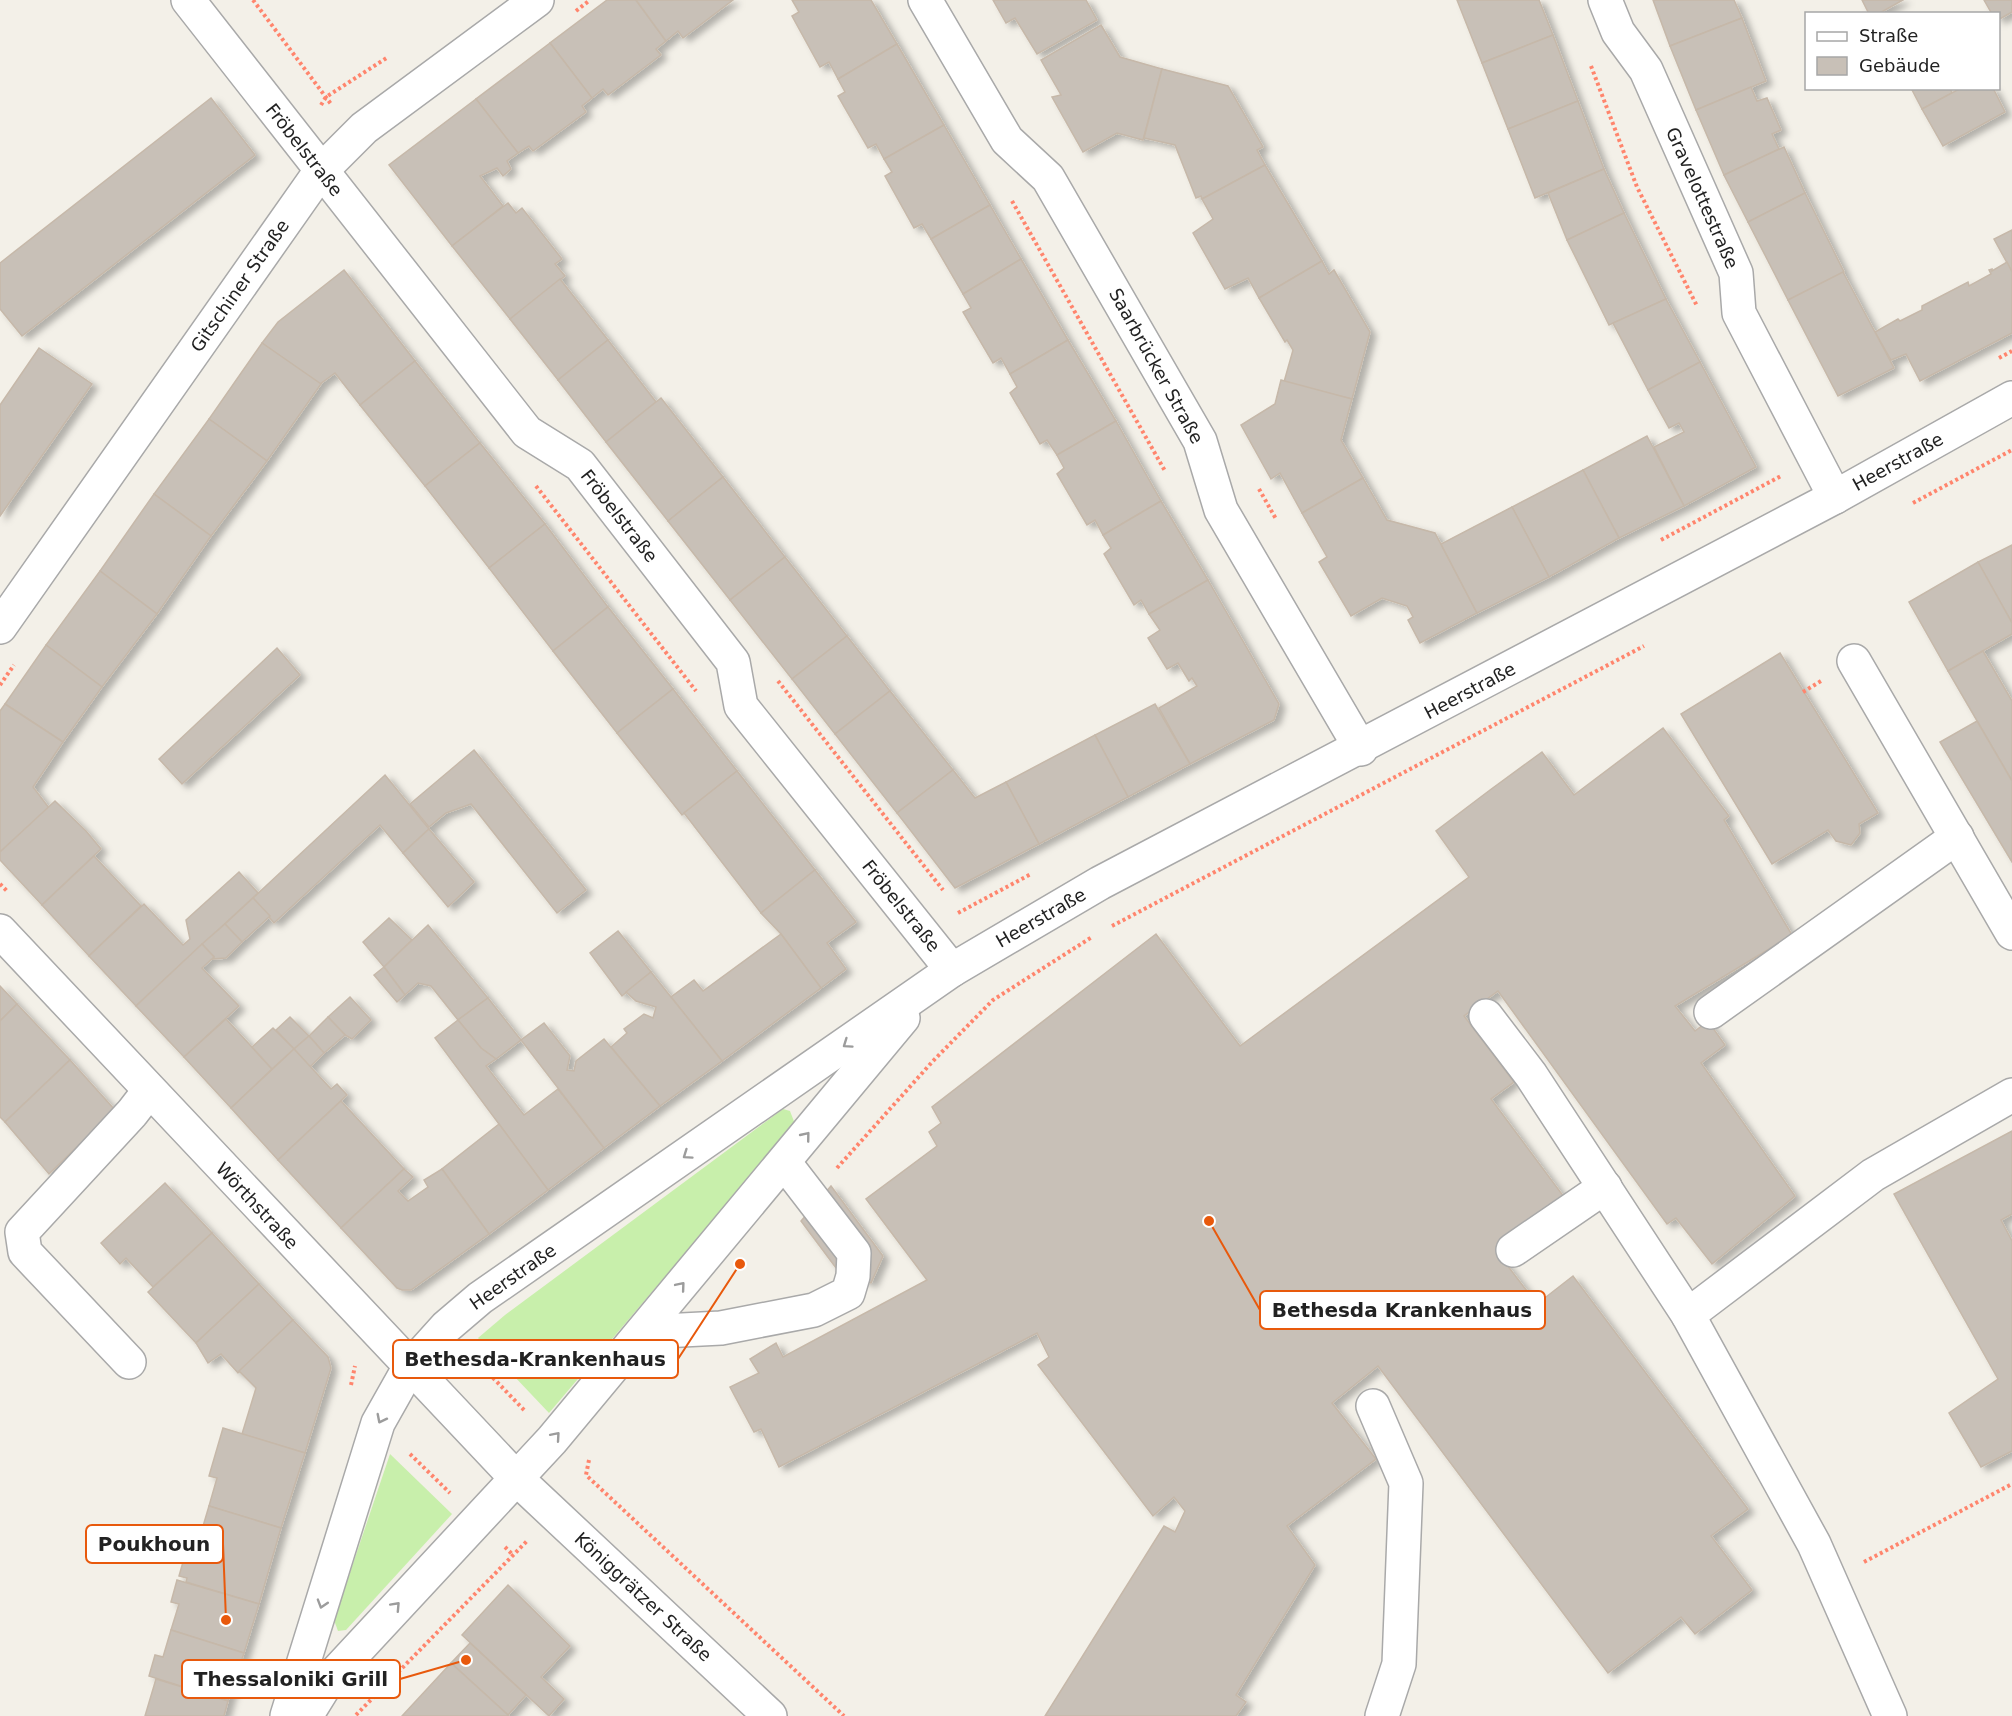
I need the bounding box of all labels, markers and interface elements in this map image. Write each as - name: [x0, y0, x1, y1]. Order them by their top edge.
- legend: [1805, 12, 2000, 90]
- text: Straße: [1859, 25, 1918, 46]
- text: Gebäude: [1859, 55, 1940, 76]
- street label: Fröbelstraße: [262, 99, 347, 200]
- street label: Gravelottestraße: [1662, 124, 1743, 272]
- street label: Gitschiner Straße: [186, 216, 293, 356]
- street label: Saarbrücker Straße: [1105, 284, 1208, 447]
- street label: Heerstraße: [1849, 428, 1947, 495]
- street label: Fröbelstraße: [577, 465, 662, 566]
- street label: Heerstraße: [1421, 658, 1519, 723]
- street label: Fröbelstraße: [858, 856, 945, 956]
- street label: Heerstraße: [992, 883, 1089, 952]
- one-way arrow: [843, 1037, 854, 1048]
- one-way arrow: [798, 1132, 809, 1143]
- one-way arrow: [683, 1148, 694, 1159]
- street label: Wörthstraße: [212, 1158, 303, 1253]
- street label: Heerstraße: [466, 1239, 560, 1314]
- one-way arrow: [674, 1282, 685, 1293]
- callout: Bethesda Krankenhaus: [1260, 1291, 1545, 1329]
- text: Bethesda Krankenhaus: [1272, 1298, 1532, 1322]
- callout: Bethesda-Krankenhaus: [393, 1340, 678, 1378]
- text: Bethesda-Krankenhaus: [404, 1347, 666, 1371]
- one-way arrow: [376, 1412, 388, 1423]
- one-way arrow: [549, 1432, 560, 1443]
- callout: Poukhoun: [86, 1525, 223, 1563]
- street label: Königgrätzer Straße: [570, 1528, 716, 1666]
- text: Poukhoun: [98, 1532, 210, 1556]
- one-way arrow: [316, 1598, 329, 1609]
- one-way arrow: [389, 1603, 400, 1613]
- callout: Thessaloniki Grill: [182, 1660, 400, 1698]
- text: Thessaloniki Grill: [194, 1667, 388, 1691]

